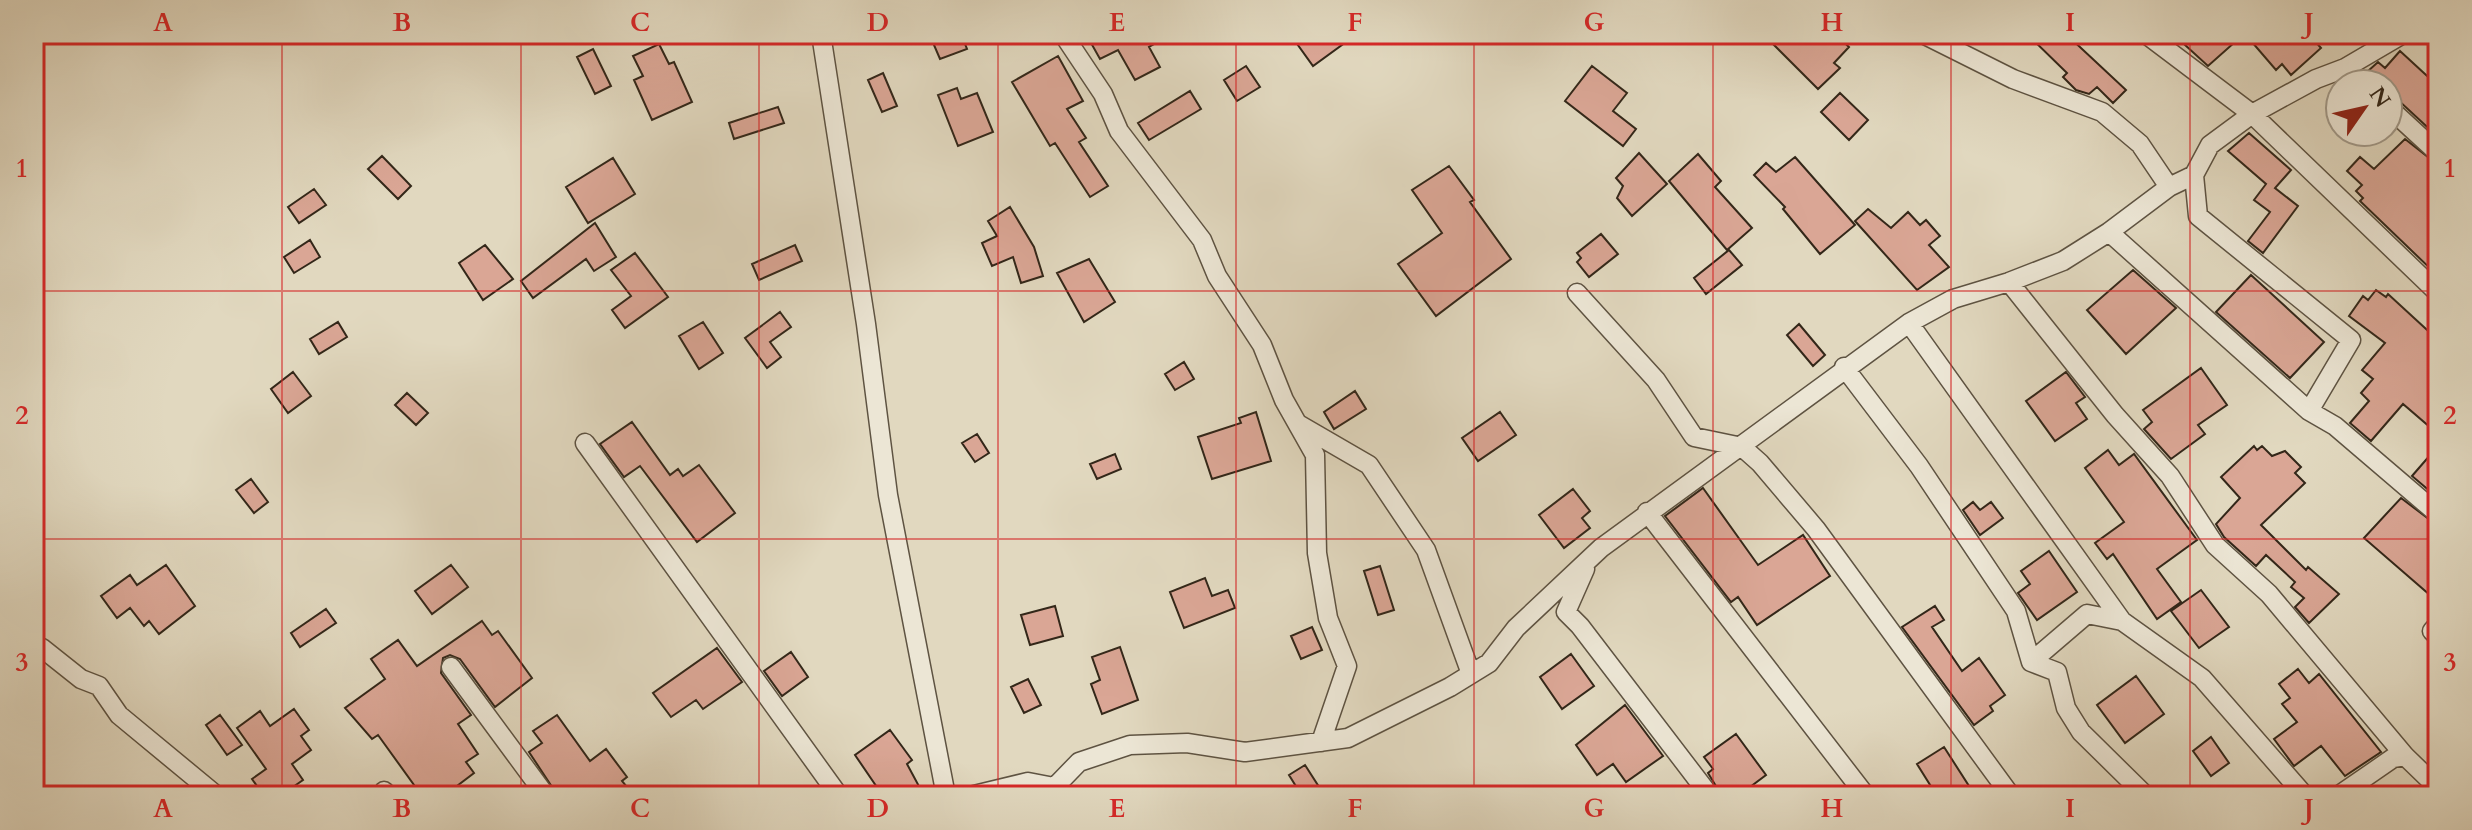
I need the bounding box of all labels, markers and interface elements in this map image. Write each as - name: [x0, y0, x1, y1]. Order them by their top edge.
- text: A: [153, 5, 173, 40]
- text: B: [393, 5, 411, 40]
- text: C: [630, 5, 650, 40]
- text: D: [867, 5, 889, 40]
- text: E: [1109, 5, 1125, 40]
- text: F: [1347, 5, 1363, 40]
- text: G: [1583, 5, 1605, 40]
- text: H: [1821, 5, 1844, 40]
- text: I: [2065, 5, 2075, 40]
- text: J: [2300, 5, 2314, 40]
- north arrow: [2324, 68, 2404, 148]
- text: N: [2362, 81, 2398, 114]
- text: 1: [15, 151, 29, 186]
- text: 1: [2443, 151, 2457, 186]
- text: 2: [15, 398, 29, 433]
- text: 2: [2443, 398, 2457, 433]
- text: 3: [15, 645, 29, 680]
- text: 3: [2443, 645, 2457, 680]
- text: A: [153, 791, 173, 826]
- text: B: [393, 791, 411, 826]
- text: C: [630, 791, 650, 826]
- text: D: [867, 791, 889, 826]
- text: E: [1109, 791, 1125, 826]
- text: F: [1347, 791, 1363, 826]
- text: G: [1583, 791, 1605, 826]
- text: H: [1821, 791, 1844, 826]
- text: I: [2065, 791, 2075, 826]
- text: J: [2300, 791, 2314, 826]

